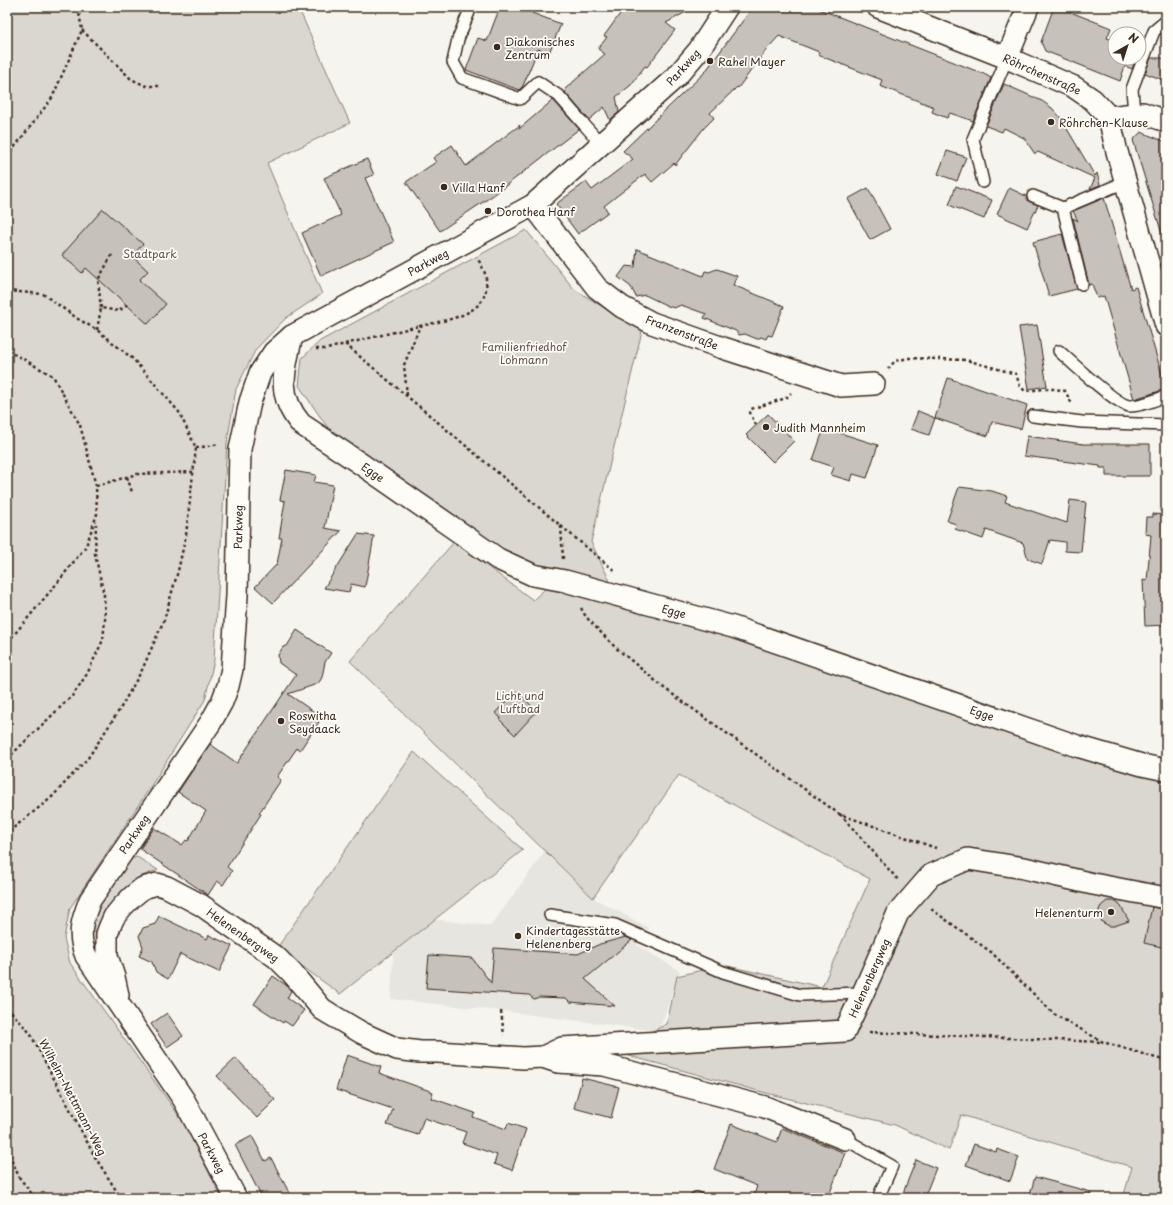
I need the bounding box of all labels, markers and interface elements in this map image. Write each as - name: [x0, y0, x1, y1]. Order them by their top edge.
- north arrow: [1107, 26, 1147, 66]
- text: N: [1125, 28, 1143, 47]
- place label: Diakonisches Zentrum: [505, 33, 575, 63]
- marker: Diakonisches Zentrum: [492, 42, 502, 52]
- street label: Parkweg: [662, 45, 704, 89]
- street label: Röhrchenstraße: [1000, 49, 1084, 99]
- place label: Rahel Mayer: [718, 53, 786, 70]
- marker: Rahel Mayer: [705, 56, 715, 66]
- place label: Röhrchen-Klause: [1059, 114, 1148, 131]
- marker: Röhrchen-Klause: [1046, 117, 1056, 127]
- place label: Villa Hanf: [452, 179, 506, 196]
- marker: Villa Hanf: [439, 182, 449, 192]
- place label: Dorothea Hanf: [496, 203, 576, 220]
- marker: Dorothea Hanf: [483, 206, 493, 216]
- street label: Parkweg: [404, 244, 452, 280]
- park label: Stadtpark: [123, 245, 177, 262]
- street label: Franzenstraße: [643, 310, 721, 354]
- park label: Familienfriedhof Lohmann: [481, 338, 567, 368]
- place label: Judith Mannheim: [774, 419, 866, 436]
- marker: Judith Mannheim: [761, 422, 771, 432]
- street label: Egge: [358, 458, 388, 486]
- street label: Parkweg: [229, 505, 247, 549]
- street label: Egge: [660, 600, 688, 622]
- park label: Licht und Luftbad: [496, 687, 544, 717]
- street label: Egge: [968, 701, 997, 725]
- place label: Roswitha Seydaack: [289, 707, 341, 737]
- marker: Roswitha Seydaack: [276, 716, 286, 726]
- street label: Parkweg: [115, 811, 153, 857]
- street label: Helenenbergweg: [203, 904, 283, 966]
- place label: Helenenturm: [1035, 904, 1103, 921]
- marker: Helenenturm: [1106, 907, 1116, 917]
- place label: Kindertagesstätte Helenenberg: [526, 922, 620, 952]
- marker: Kindertagesstätte Helenenberg: [513, 931, 523, 941]
- street label: Helenenbergweg: [844, 936, 894, 1020]
- street label: Wilhelm-Nettmann-Weg: [35, 1036, 111, 1158]
- street label: Parkweg: [194, 1129, 230, 1177]

